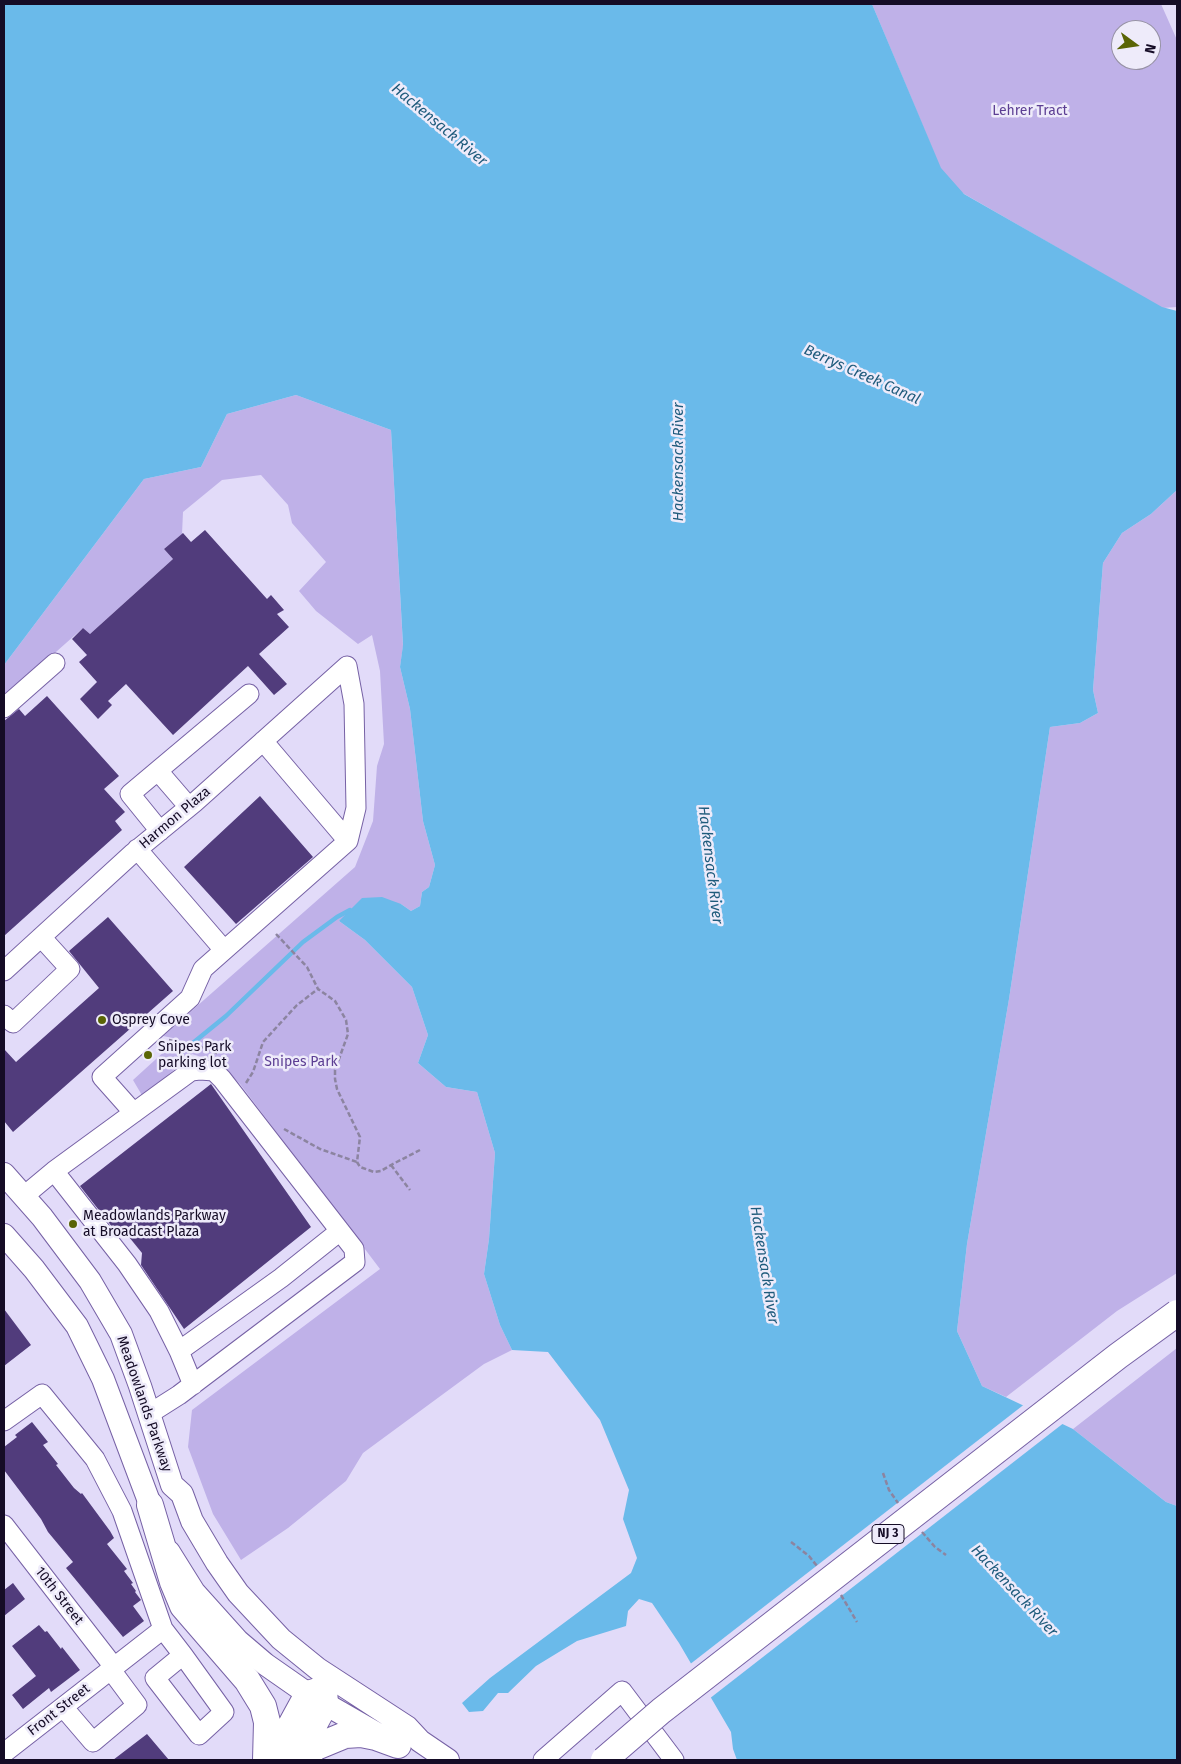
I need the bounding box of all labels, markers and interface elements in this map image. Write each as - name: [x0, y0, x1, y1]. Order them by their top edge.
- north arrow: [1111, 20, 1161, 70]
- text: N: [1141, 42, 1159, 55]
- water label: Hackensack River: [388, 80, 490, 170]
- park label: Lehrer Tract: [992, 103, 1068, 119]
- water label: Berrys Creek Canal: [801, 341, 923, 409]
- water label: Hackensack River: [670, 403, 688, 521]
- street label: Harmon Plaza: [136, 783, 214, 853]
- water label: Hackensack River: [694, 805, 726, 925]
- place label: Osprey Cove: [112, 1012, 190, 1028]
- marker: Osprey Cove: [96, 1014, 108, 1026]
- place label: Snipes Park parking lot: [158, 1039, 232, 1072]
- marker: Snipes Park parking lot: [142, 1049, 154, 1061]
- park label: Snipes Park: [264, 1054, 338, 1070]
- water label: Hackensack River: [746, 1205, 782, 1325]
- place label: Meadowlands Parkway at Broadcast Plaza: [83, 1208, 226, 1240]
- marker: Meadowlands Parkway at Broadcast Plaza: [67, 1218, 79, 1230]
- street label: Meadowlands Parkway: [113, 1334, 175, 1474]
- road number: NJ 3: [872, 1525, 904, 1544]
- water label: Hackensack River: [967, 1541, 1061, 1641]
- street label: 10th Street: [31, 1564, 87, 1628]
- street label: Front Street: [24, 1680, 94, 1740]

